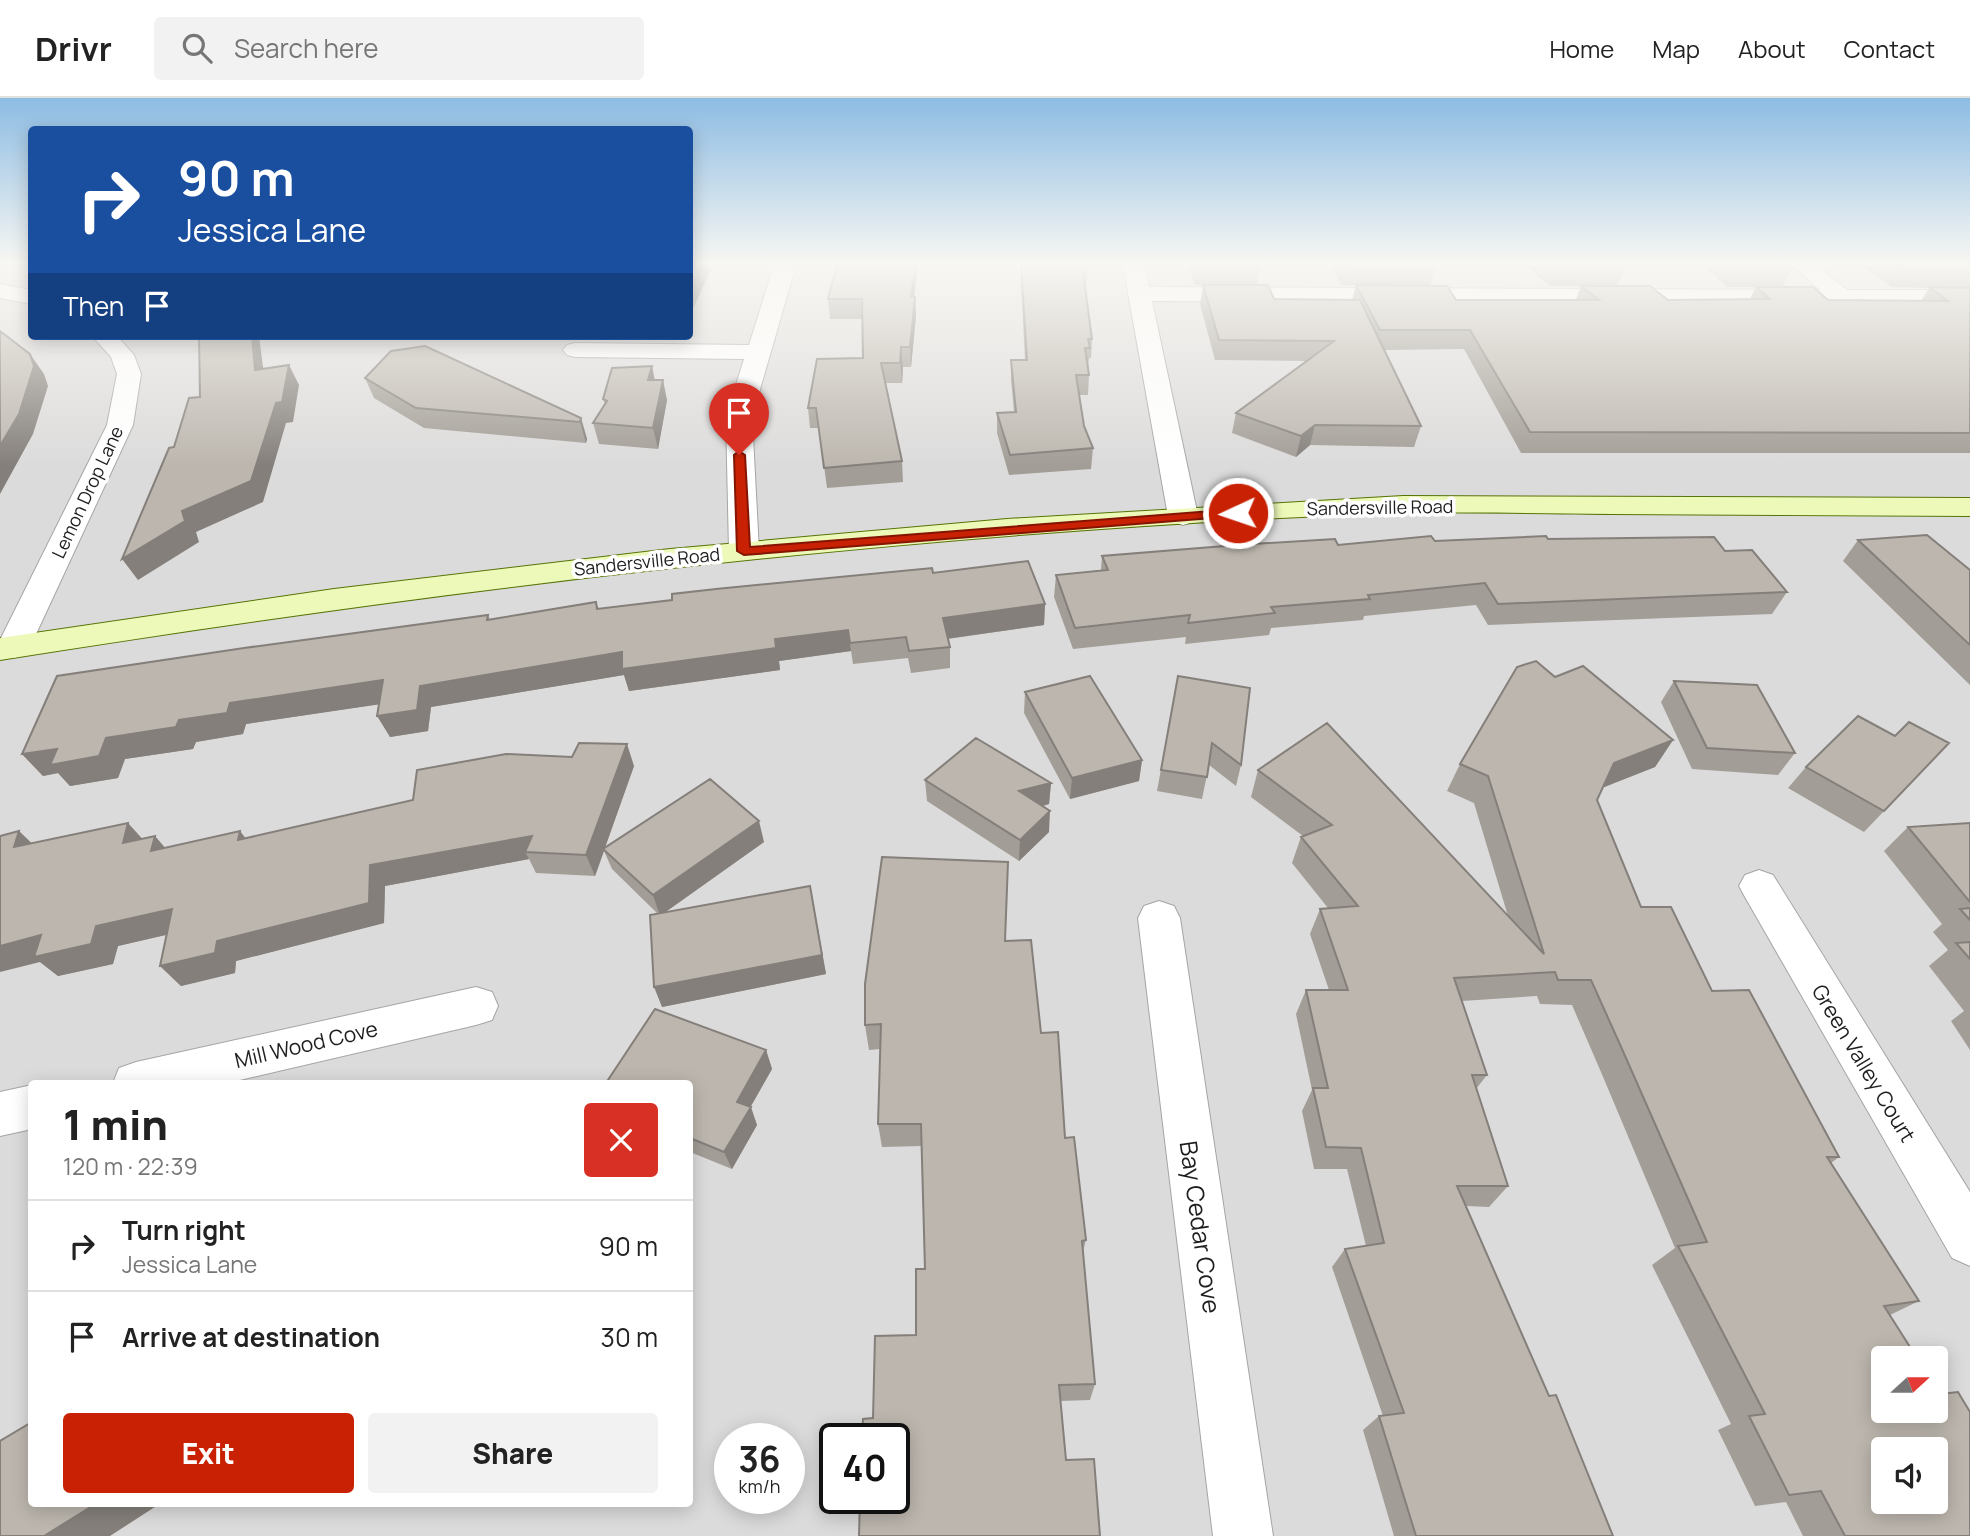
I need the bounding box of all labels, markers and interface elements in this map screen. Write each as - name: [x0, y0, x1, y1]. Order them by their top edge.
- search box: [154, 17, 644, 80]
- text: Drivr: [35, 26, 112, 71]
- icon: search: [178, 29, 216, 67]
- text: Search here: [234, 30, 378, 66]
- text: Home: [1549, 32, 1614, 65]
- text: Map: [1652, 32, 1700, 65]
- text: About: [1738, 32, 1806, 65]
- text: Contact: [1844, 32, 1935, 65]
- text: 90 m: [178, 144, 295, 211]
- icon: right: [63, 154, 154, 245]
- text: Jessica Lane: [178, 208, 366, 252]
- icon: arrive: [138, 287, 176, 325]
- text: Then: [63, 288, 124, 324]
- pin: [709, 383, 769, 455]
- icon: arrive: [720, 394, 758, 432]
- street label: Lemon Drop Lane: [46, 422, 128, 562]
- position arrow: [1201, 476, 1275, 550]
- street label: Sandersville Road: [1306, 494, 1454, 520]
- street label: Sandersville Road: [573, 541, 721, 581]
- street label: Green Valley Court: [1806, 979, 1922, 1147]
- street label: Mill Wood Cove: [232, 1014, 380, 1074]
- text: 1 min: [63, 1095, 168, 1153]
- button: close: [584, 1103, 658, 1177]
- street label: Bay Cedar Cove: [1173, 1139, 1229, 1315]
- text: 120 m · 22:39: [63, 1150, 198, 1182]
- text: Turn right: [122, 1212, 246, 1248]
- icon: right: [63, 1227, 101, 1265]
- text: 90 m: [599, 1228, 658, 1264]
- text: Jessica Lane: [122, 1248, 257, 1280]
- icon: arrive: [63, 1318, 101, 1356]
- text: Arrive at destination: [122, 1319, 380, 1355]
- text: 30 m: [601, 1319, 658, 1355]
- north arrow: [1871, 1346, 1948, 1423]
- map controls: [1871, 1346, 1948, 1514]
- button: Exit: [63, 1413, 354, 1493]
- button: Share: [368, 1413, 658, 1493]
- speed limit sign: 40: [819, 1423, 910, 1514]
- text: 36: [738, 1435, 781, 1483]
- button: sound: [1871, 1437, 1948, 1514]
- text: km/h: [739, 1474, 780, 1498]

